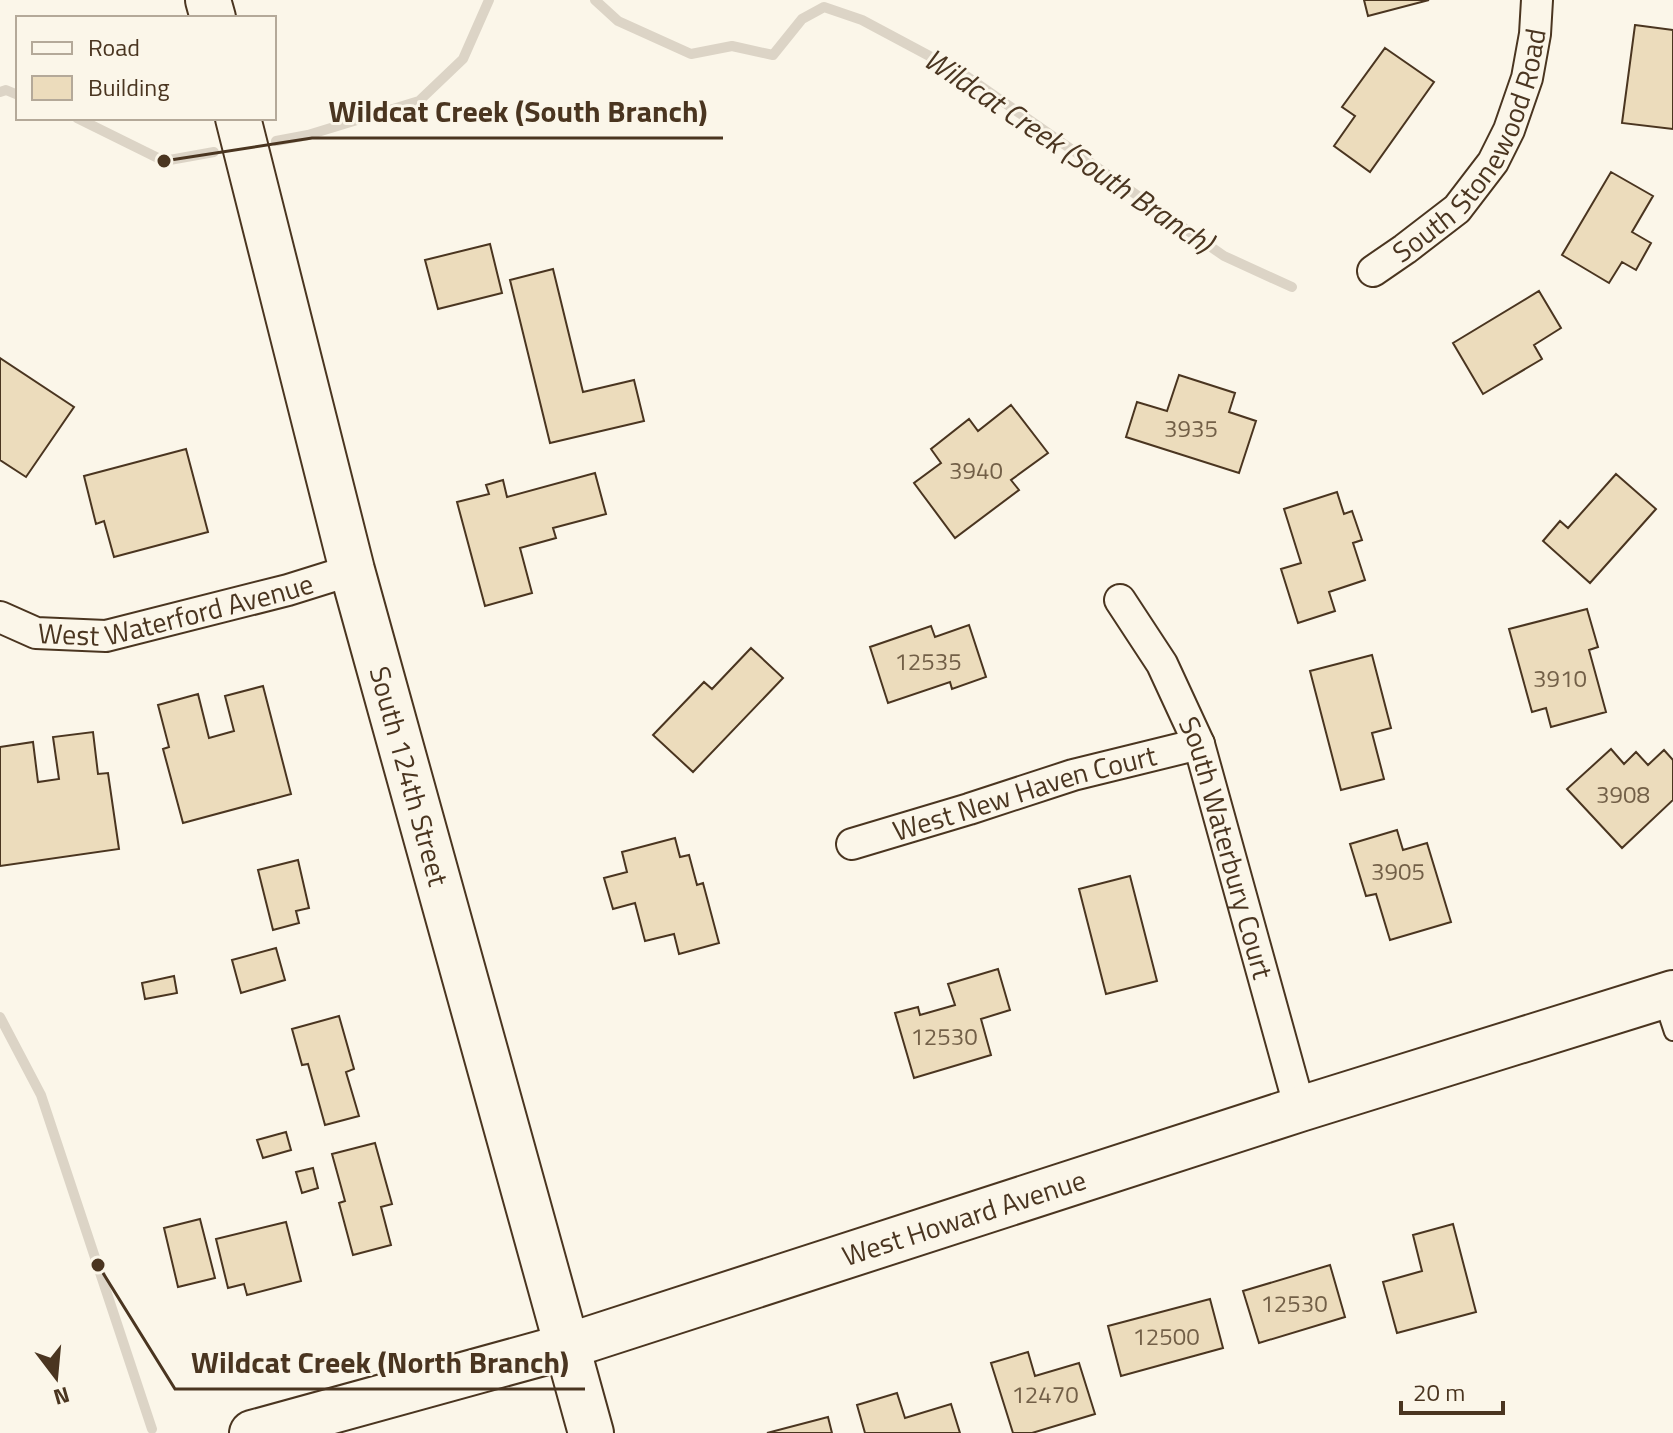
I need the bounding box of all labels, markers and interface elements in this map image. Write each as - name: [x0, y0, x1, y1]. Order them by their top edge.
- legend: [16, 16, 276, 120]
- street label: South Stonewood Road: [1383, 25, 1557, 273]
- text: Road: [88, 29, 140, 65]
- water label: Wildcat Creek (South Branch): [915, 36, 1224, 265]
- text: Building: [88, 69, 170, 105]
- callout: Wildcat Creek (South Branch): [312, 84, 723, 138]
- text: Wildcat Creek (South Branch): [329, 88, 708, 134]
- house number: 3935: [1164, 410, 1218, 446]
- house number: 3940: [949, 452, 1003, 488]
- street label: West Waterford Avenue: [37, 561, 319, 657]
- house number: 12535: [894, 643, 962, 679]
- house number: 3910: [1533, 660, 1587, 696]
- street label: South 124th Street: [359, 661, 461, 891]
- street label: South Waterbury Court: [1168, 709, 1285, 984]
- street label: West New Haven Court: [887, 733, 1161, 852]
- house number: 3908: [1596, 776, 1650, 812]
- house number: 3905: [1371, 853, 1425, 889]
- house number: 12530: [910, 1018, 978, 1054]
- street label: West Howard Avenue: [836, 1158, 1091, 1277]
- house number: 12530: [1260, 1285, 1328, 1321]
- house number: 12500: [1132, 1318, 1200, 1354]
- callout: Wildcat Creek (North Branch): [175, 1335, 585, 1389]
- north arrow: [16, 1337, 96, 1417]
- text: Wildcat Creek (North Branch): [191, 1339, 569, 1385]
- scale bar: [1401, 1365, 1503, 1415]
- text: 20 m: [1413, 1374, 1465, 1410]
- house number: 12470: [1011, 1376, 1079, 1412]
- text: N: [49, 1378, 74, 1415]

